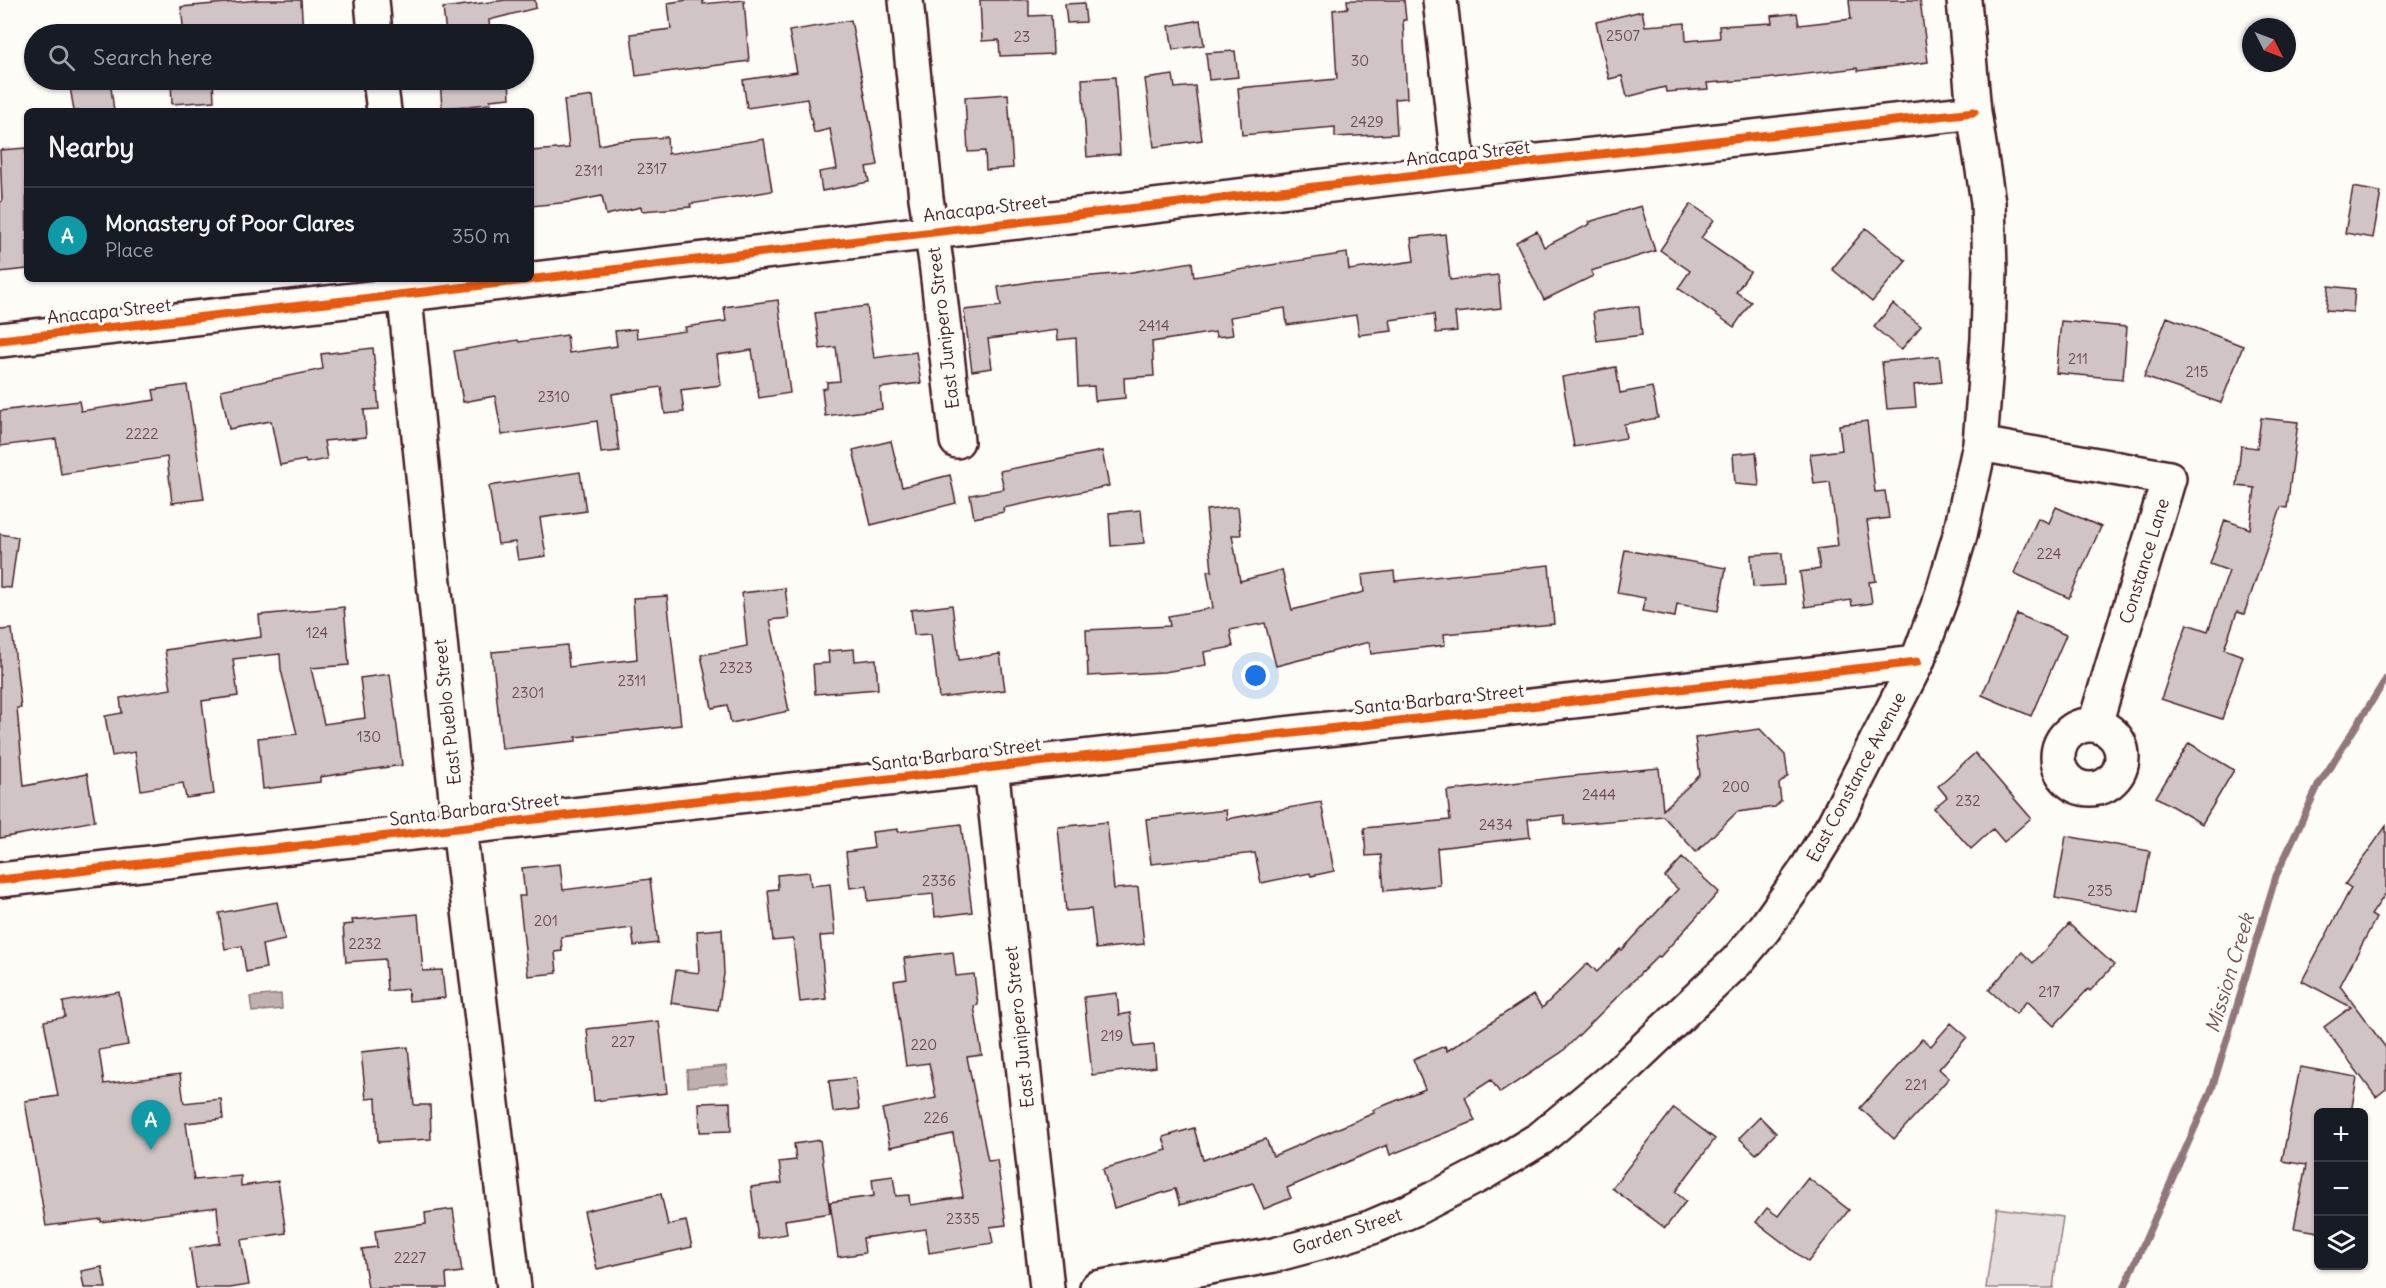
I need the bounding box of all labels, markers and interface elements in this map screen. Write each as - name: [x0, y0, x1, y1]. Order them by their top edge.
- north arrow: [2242, 18, 2296, 72]
- search box: [24, 24, 534, 90]
- house number: 2507: [1606, 26, 1640, 45]
- house number: 23: [1014, 27, 1030, 46]
- icon: search: [45, 41, 78, 74]
- text: Search here: [93, 43, 212, 71]
- house number: 30: [1351, 51, 1369, 70]
- house number: 2429: [1350, 112, 1384, 131]
- text: Nearby: [48, 131, 134, 164]
- street label: Anacapa Street: [1405, 135, 1531, 171]
- house number: 2317: [637, 159, 667, 178]
- house number: 2311: [575, 161, 603, 180]
- street label: Anacapa Street: [922, 189, 1048, 227]
- text: Monastery of Poor Clares: [105, 209, 355, 237]
- text: A: [61, 223, 74, 248]
- text: 350 m: [452, 223, 510, 248]
- text: Place: [105, 237, 153, 262]
- street label: East Junipero Street: [922, 246, 964, 410]
- street label: Anacapa Street: [46, 293, 172, 329]
- house number: 2414: [1138, 316, 1170, 335]
- house number: 211: [2068, 349, 2088, 368]
- house number: 215: [2186, 362, 2208, 381]
- house number: 2310: [538, 387, 570, 406]
- house number: 2222: [126, 424, 158, 443]
- street label: Constance Lane: [2114, 495, 2174, 627]
- house number: 224: [2037, 544, 2062, 563]
- house number: 124: [306, 623, 329, 642]
- street label: East Pueblo Street: [428, 638, 466, 786]
- house number: 2323: [719, 658, 753, 677]
- your location: [1241, 661, 1270, 690]
- house number: 2311: [618, 671, 646, 690]
- street label: Santa Barbara Street: [1353, 679, 1525, 719]
- house number: 2301: [512, 683, 544, 702]
- street label: East Constance Avenue: [1801, 688, 1911, 866]
- house number: 130: [357, 727, 381, 746]
- street label: Santa Barbara Street: [870, 732, 1042, 776]
- house number: 200: [1722, 777, 1750, 796]
- house number: 2444: [1582, 785, 1616, 804]
- street label: Santa Barbara Street: [388, 787, 560, 831]
- house number: 232: [1956, 791, 1980, 810]
- house number: 2434: [1479, 815, 1513, 834]
- house number: 2336: [922, 871, 956, 890]
- house number: 235: [2087, 881, 2113, 900]
- water label: Mission Creek: [2199, 909, 2259, 1036]
- house number: 201: [534, 911, 558, 930]
- house number: 2232: [348, 934, 382, 953]
- street label: East Junipero Street: [999, 945, 1039, 1109]
- house number: 217: [2038, 982, 2060, 1001]
- house number: 219: [1101, 1026, 1123, 1045]
- house number: 227: [611, 1032, 635, 1051]
- house number: 220: [911, 1035, 937, 1054]
- house number: 221: [1905, 1075, 1927, 1094]
- pin: A: [132, 1100, 170, 1150]
- house number: 226: [923, 1108, 949, 1127]
- map controls: [2314, 1108, 2368, 1270]
- button: +: [2314, 1108, 2368, 1162]
- button: −: [2314, 1162, 2368, 1216]
- street label: Garden Street: [1290, 1203, 1404, 1259]
- house number: 2335: [946, 1209, 980, 1228]
- button: layers: [2314, 1216, 2368, 1270]
- house number: 2227: [394, 1248, 426, 1267]

